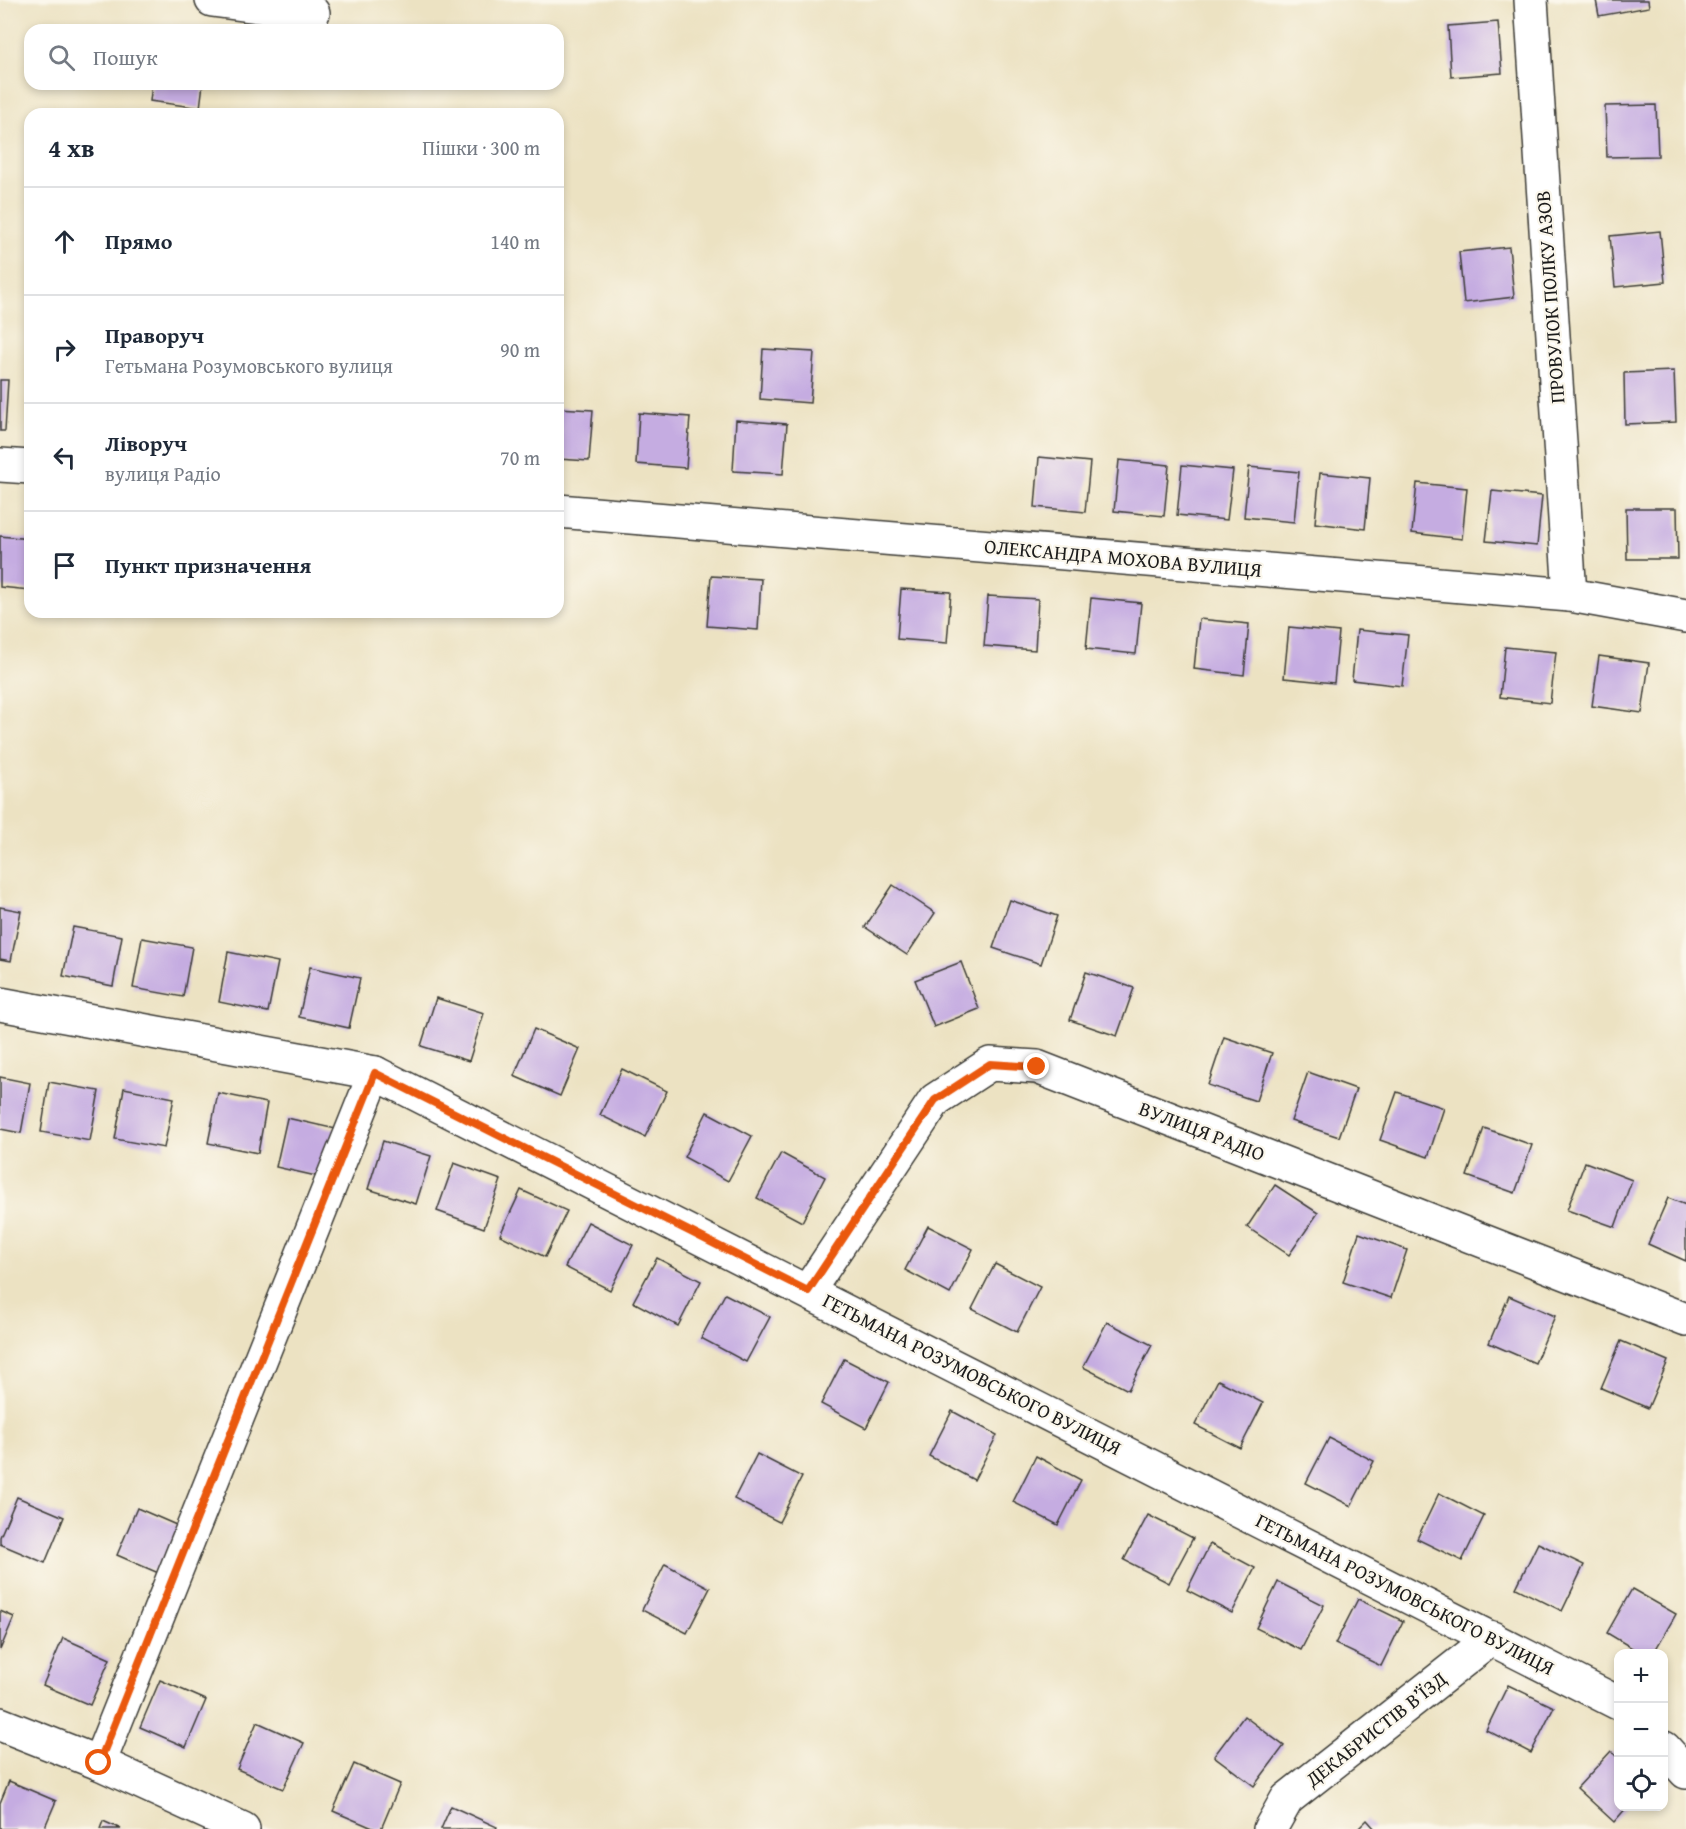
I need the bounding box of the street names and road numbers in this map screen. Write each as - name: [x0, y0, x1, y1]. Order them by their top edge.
- street label: ПРОВУЛОК ПОЛКУ АЗОВ: [1528, 190, 1571, 404]
- street label: ОЛЕКСАНДРА МОХОВА ВУЛИЦЯ: [983, 531, 1263, 584]
- street label: ВУЛИЦЯ РАДІО: [1135, 1093, 1269, 1168]
- street label: ГЕТЬМАНА РОЗУМОВСЬКОГО ВУЛИЦЯ: [818, 1285, 1127, 1462]
- street label: ГЕТЬМАНА РОЗУМОВСЬКОГО ВУЛИЦЯ: [1251, 1505, 1560, 1682]
- street label: ДЕКАБРИСТІВ В’ЇЗД: [1298, 1664, 1453, 1794]

